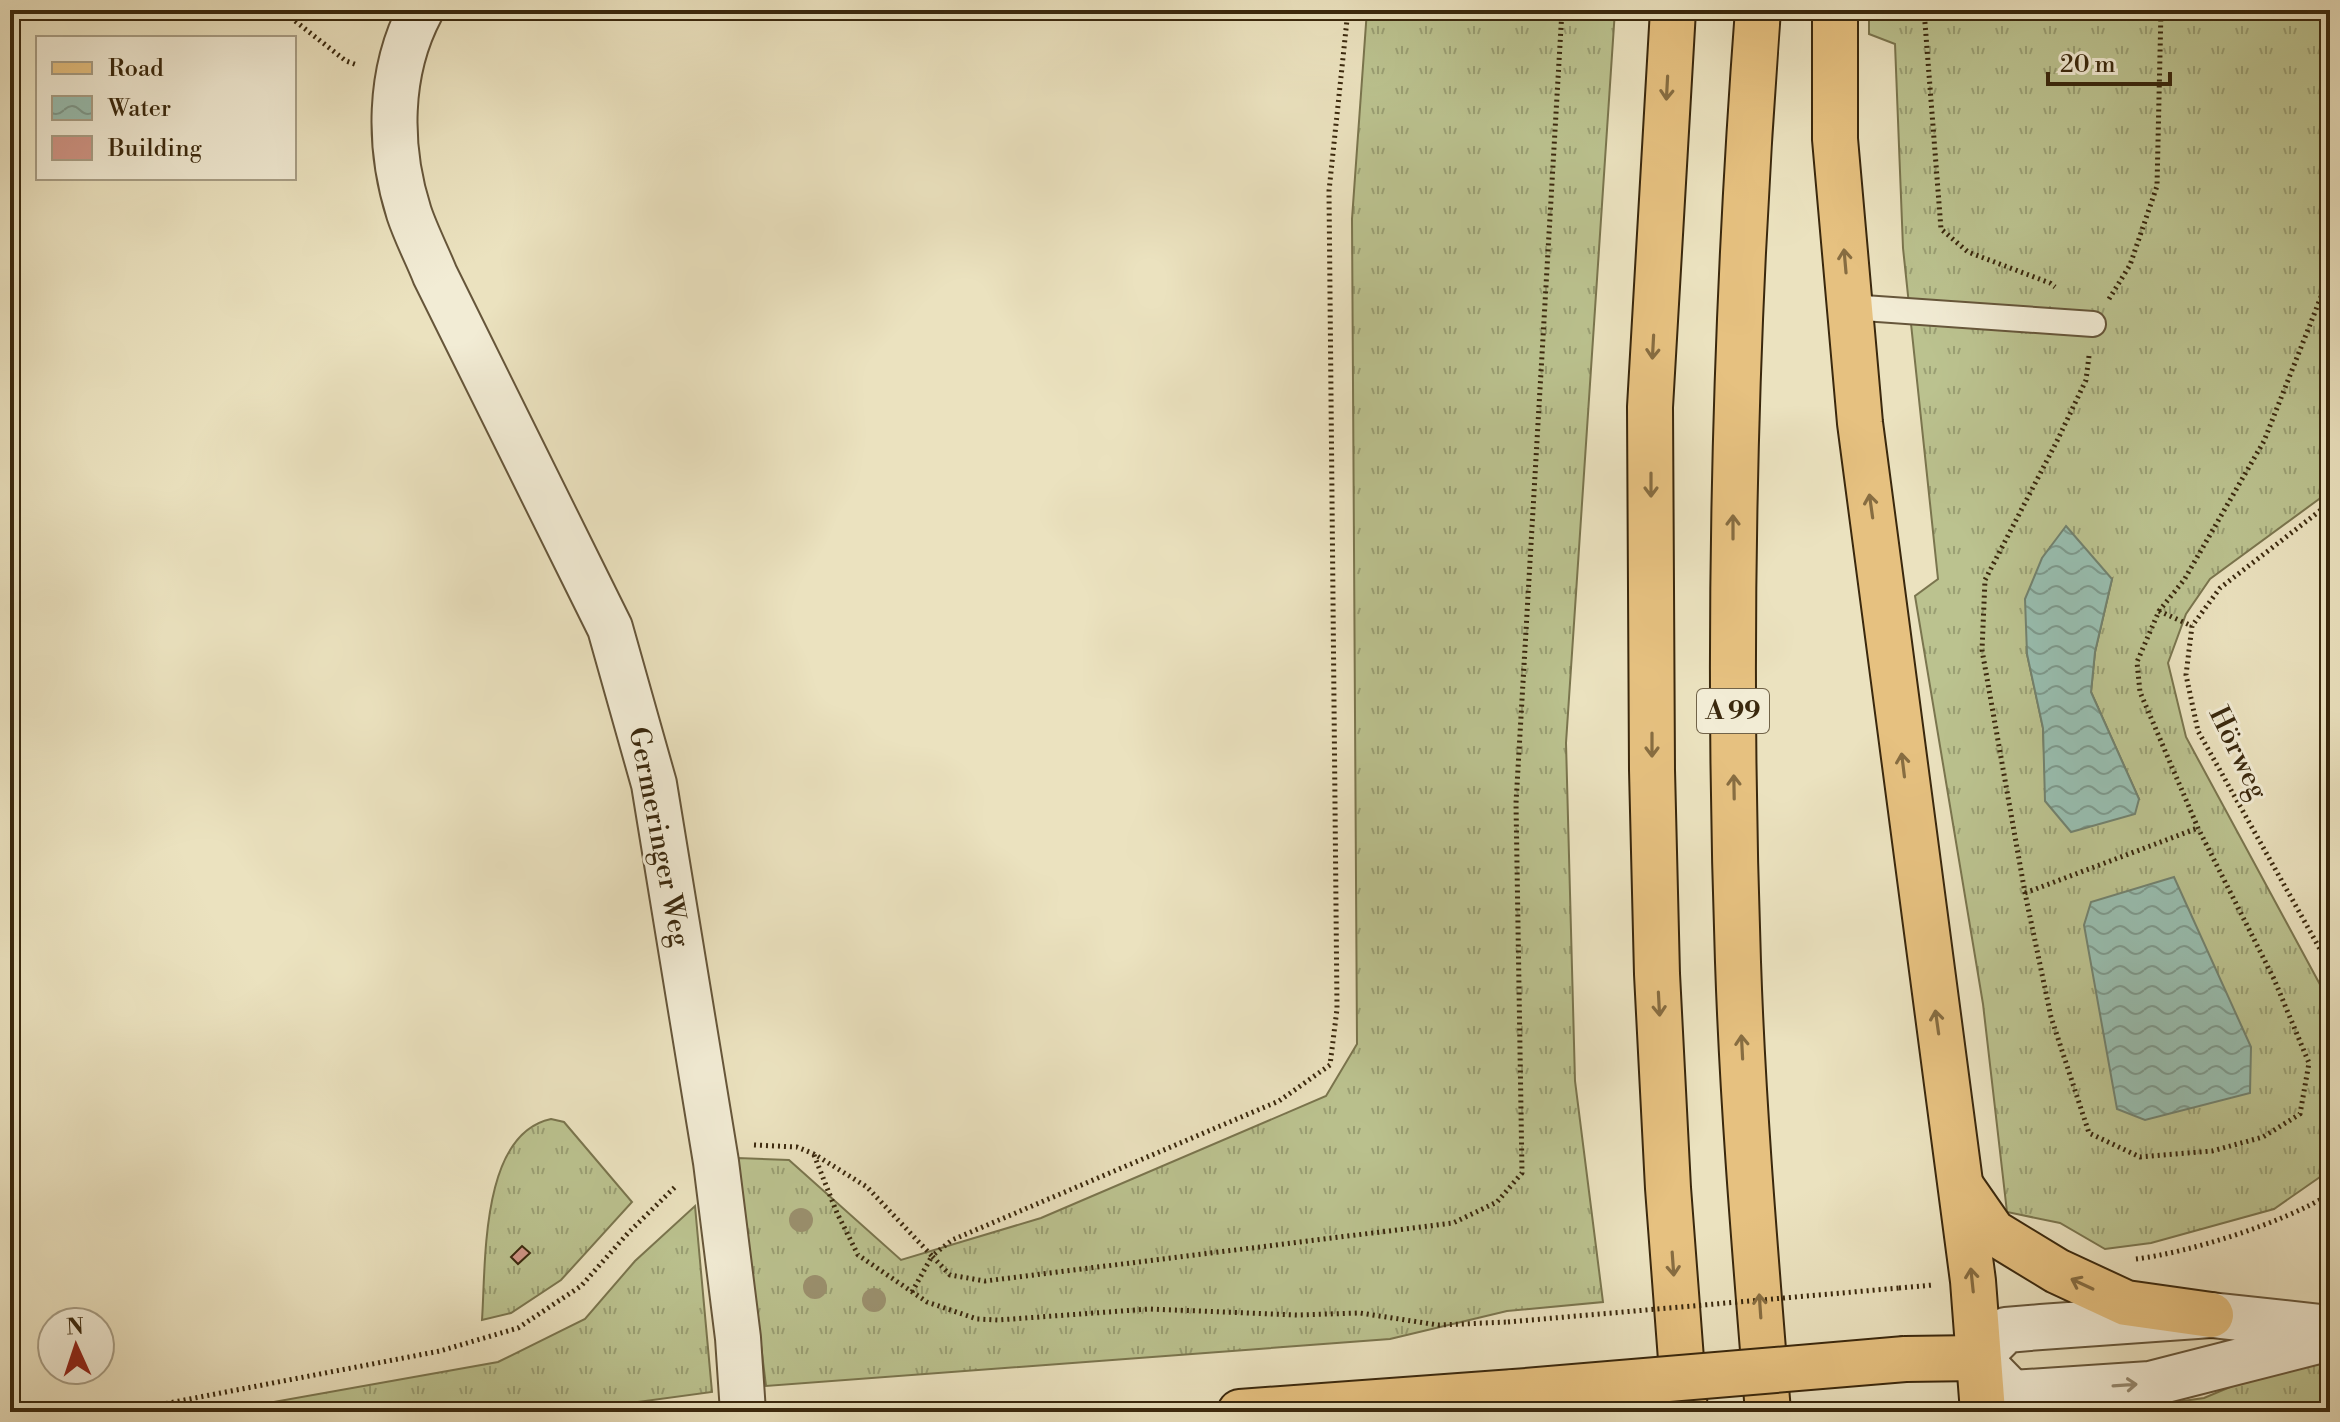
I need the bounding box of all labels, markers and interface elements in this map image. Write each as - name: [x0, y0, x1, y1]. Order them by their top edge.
- legend: [36, 36, 296, 180]
- scale bar: [2048, 36, 2170, 86]
- text: 20 m: [2060, 50, 2116, 80]
- text: Road: [108, 54, 164, 84]
- one-way arrow: [1660, 74, 1675, 101]
- text: Water: [107, 94, 171, 124]
- text: Building: [107, 134, 202, 164]
- one-way arrow: [1837, 248, 1852, 275]
- one-way arrow: [1646, 333, 1661, 360]
- one-way arrow: [1643, 471, 1659, 498]
- one-way arrow: [1863, 494, 1878, 520]
- one-way arrow: [1726, 514, 1741, 541]
- road number: A 99: [1697, 689, 1769, 733]
- street label: Hörweg: [2201, 701, 2276, 806]
- street label: Germeringer Weg: [621, 724, 698, 950]
- one-way arrow: [1644, 731, 1660, 758]
- one-way arrow: [1895, 752, 1910, 778]
- one-way arrow: [1726, 774, 1742, 801]
- one-way arrow: [1652, 991, 1667, 1017]
- one-way arrow: [1930, 1009, 1945, 1036]
- one-way arrow: [1735, 1034, 1750, 1061]
- one-way arrow: [1666, 1250, 1681, 1277]
- one-way arrow: [1965, 1267, 1980, 1294]
- one-way arrow: [2071, 1276, 2095, 1291]
- one-way arrow: [1752, 1293, 1767, 1320]
- north arrow: [36, 1306, 116, 1386]
- text: N: [66, 1314, 85, 1341]
- one-way arrow: [2111, 1377, 2138, 1392]

